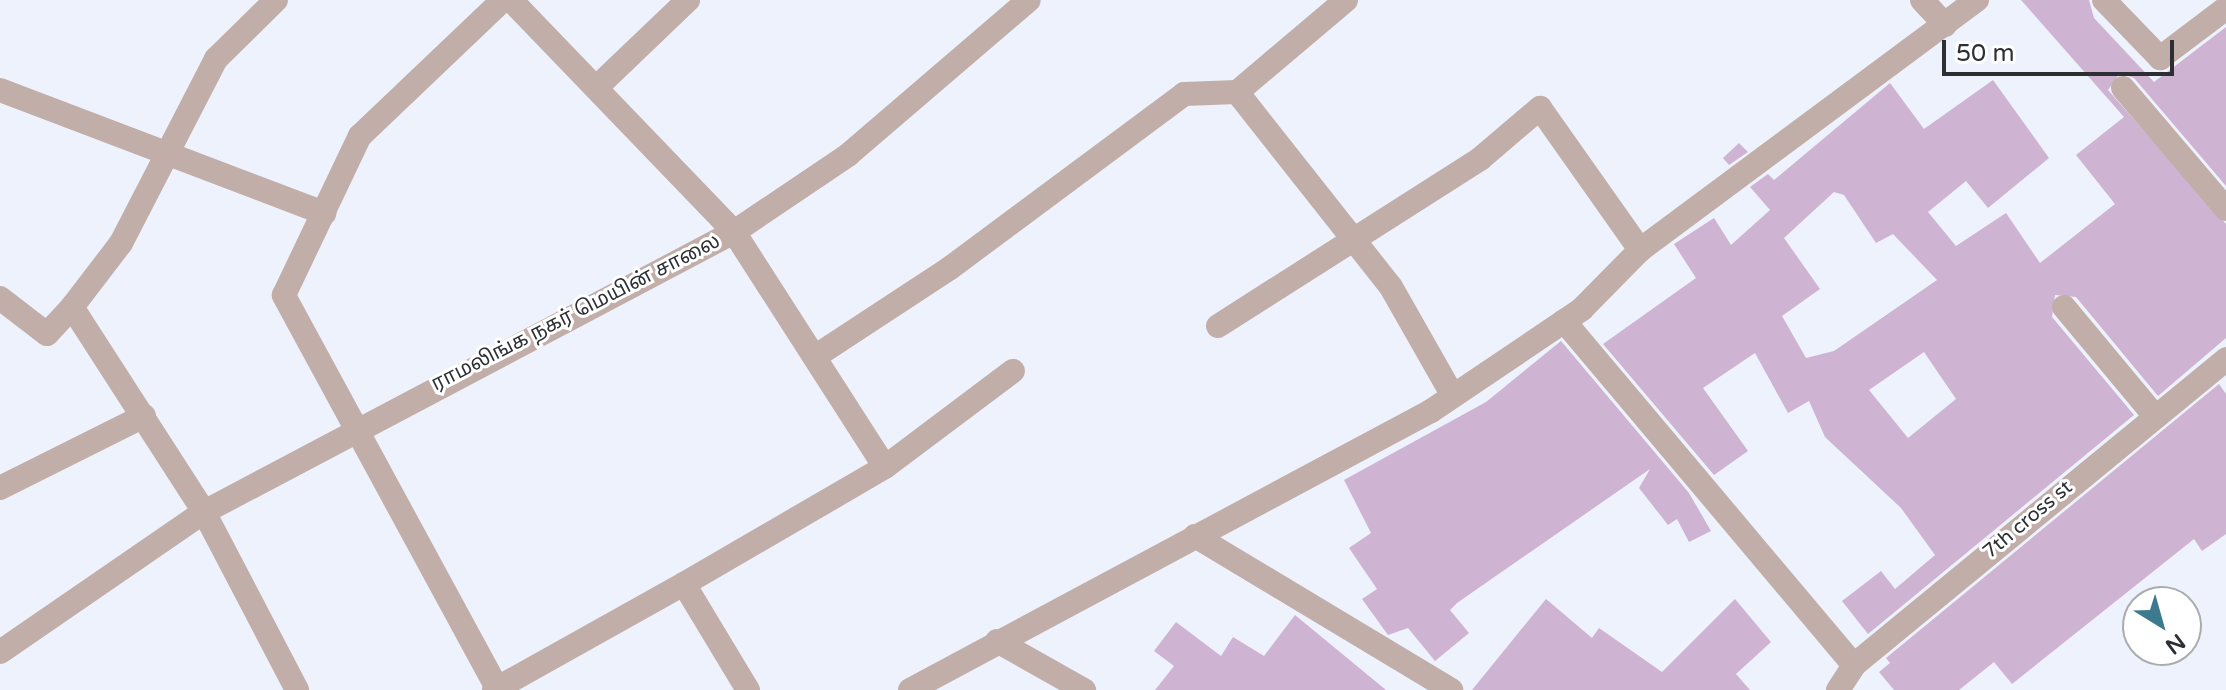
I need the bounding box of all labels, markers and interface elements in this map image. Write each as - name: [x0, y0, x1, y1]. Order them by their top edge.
- scale bar: [1946, 24, 2178, 74]
- text: 50 m: [1956, 39, 2014, 68]
- street label: ராமலிங்க நகர் மெயின் சாலை: [428, 230, 724, 396]
- street label: 7th cross st: [1978, 476, 2078, 564]
- north arrow: [2122, 586, 2202, 666]
- text: N: [2160, 628, 2190, 659]

